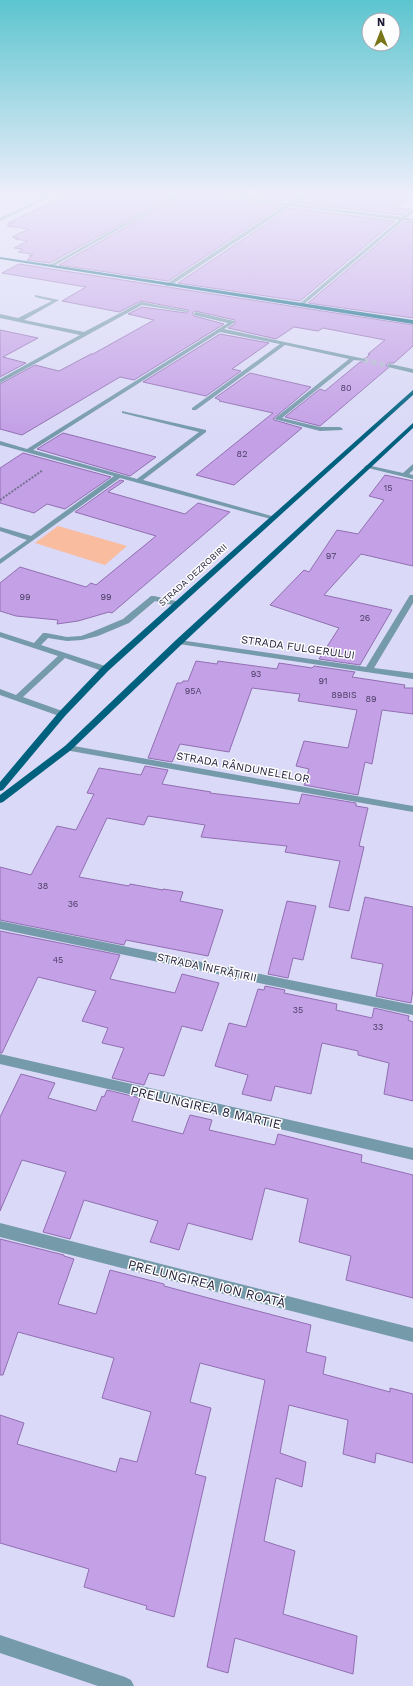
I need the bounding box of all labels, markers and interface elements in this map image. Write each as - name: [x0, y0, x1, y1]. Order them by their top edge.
- north arrow: [361, 12, 401, 52]
- text: N: [377, 16, 385, 29]
- house number: 80: [340, 383, 352, 393]
- house number: 82: [237, 449, 247, 459]
- house number: 15: [384, 483, 392, 493]
- street label: STRADA DEZROBIRII: [157, 542, 229, 608]
- house number: 97: [326, 551, 336, 561]
- house number: 99: [19, 592, 31, 602]
- house number: 99: [100, 592, 112, 602]
- house number: 26: [360, 613, 370, 623]
- street label: STRADA FULGERULUI: [240, 633, 356, 662]
- house number: 93: [251, 669, 261, 679]
- house number: 91: [318, 676, 328, 686]
- house number: 95A: [185, 686, 201, 696]
- house number: 89BIS: [331, 690, 357, 700]
- house number: 89: [365, 694, 377, 704]
- street label: STRADA RÂNDUNELELOR: [175, 748, 311, 786]
- house number: 38: [38, 881, 48, 891]
- house number: 36: [68, 899, 78, 909]
- street label: STRADA ÎNFRĂȚIRII: [156, 950, 258, 984]
- house number: 45: [53, 955, 63, 965]
- house number: 35: [293, 1005, 303, 1015]
- house number: 33: [373, 1022, 383, 1032]
- street label: PRELUNGIREA 8 MARTIE: [129, 1083, 283, 1132]
- street label: PRELUNGIREA ION ROATĂ: [126, 1257, 288, 1310]

